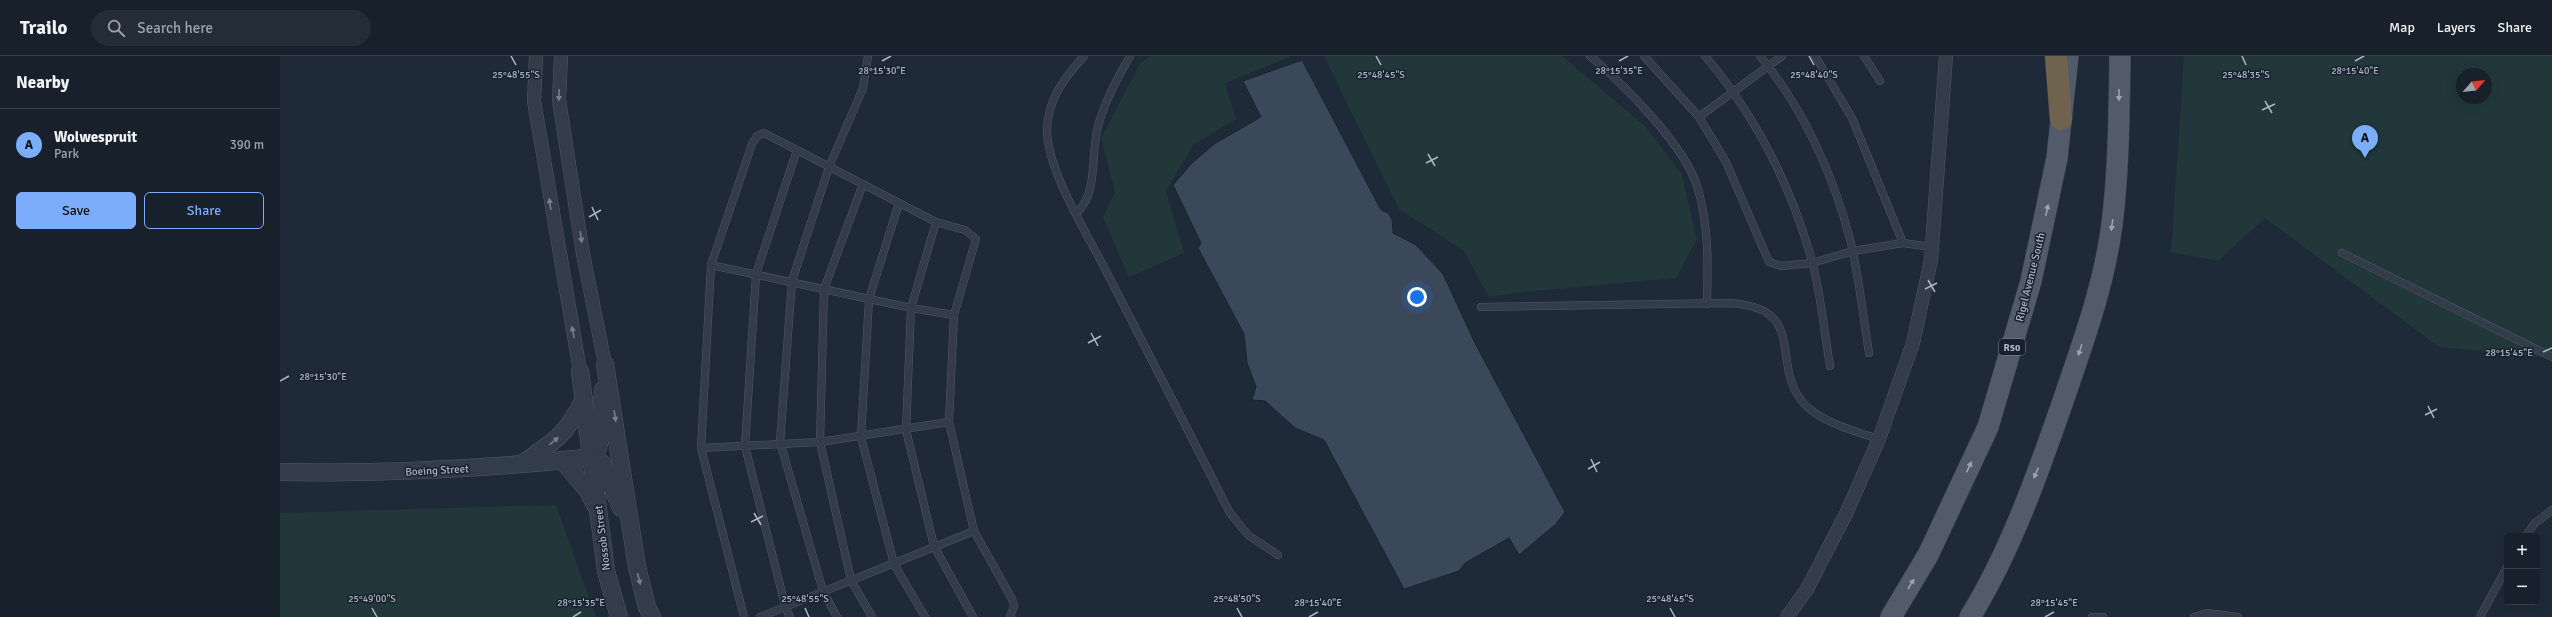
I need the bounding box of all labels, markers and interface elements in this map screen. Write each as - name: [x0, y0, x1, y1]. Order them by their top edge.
- search box: [91, 10, 371, 46]
- text: Trailo: [20, 16, 67, 40]
- icon: search: [105, 17, 127, 39]
- text: Search here: [137, 19, 213, 37]
- text: Map: [2389, 19, 2415, 36]
- text: Layers: [2437, 19, 2476, 36]
- text: Share: [2498, 19, 2532, 36]
- text: 28°15'30"E: [858, 65, 906, 77]
- text: 28°15'35"E: [1595, 65, 1643, 77]
- text: 28°15'40"E: [2331, 65, 2379, 77]
- north arrow: [2456, 68, 2492, 104]
- text: 25°48'55"S: [492, 69, 540, 81]
- text: 25°48'45"S: [1357, 69, 1405, 81]
- text: 25°48'40"S: [1790, 69, 1838, 81]
- text: 25°48'35"S: [2222, 69, 2270, 81]
- text: Nearby: [16, 72, 69, 93]
- one-way arrow: [556, 89, 563, 101]
- one-way arrow: [2116, 89, 2122, 102]
- pin: A: [2352, 125, 2378, 158]
- text: Wolwespruit: [54, 128, 137, 146]
- text: A: [25, 137, 33, 153]
- text: 390 m: [230, 137, 264, 153]
- text: Park: [54, 146, 79, 162]
- button: Save: [16, 192, 136, 229]
- button: Share: [144, 192, 264, 229]
- one-way arrow: [547, 198, 553, 210]
- one-way arrow: [2044, 203, 2050, 216]
- one-way arrow: [2109, 219, 2115, 231]
- one-way arrow: [578, 231, 584, 243]
- street label: Rigel Avenue South: [2013, 231, 2048, 323]
- your location: [1407, 287, 1427, 307]
- one-way arrow: [570, 326, 576, 338]
- road number: R50: [1999, 339, 2025, 355]
- one-way arrow: [2077, 345, 2083, 357]
- text: 28°15'45"E: [2485, 347, 2533, 359]
- text: 28°15'30"E: [299, 371, 347, 383]
- one-way arrow: [612, 410, 618, 422]
- one-way arrow: [549, 436, 560, 445]
- street label: Boeing Street: [405, 462, 469, 479]
- one-way arrow: [1966, 462, 1972, 473]
- one-way arrow: [2033, 467, 2039, 479]
- street label: Nossob Street: [592, 505, 613, 571]
- map controls: [2504, 533, 2540, 605]
- button: +: [2504, 533, 2540, 569]
- button: −: [2504, 569, 2540, 605]
- one-way arrow: [637, 572, 643, 585]
- one-way arrow: [1907, 578, 1914, 590]
- text: 25°49'00"S: [348, 593, 396, 605]
- text: 25°48'55"S: [781, 593, 829, 605]
- text: 25°48'50"S: [1213, 593, 1261, 605]
- text: 25°48'45"S: [1646, 593, 1694, 605]
- text: 28°15'35"E: [557, 597, 605, 609]
- text: 28°15'40"E: [1294, 597, 1342, 609]
- text: 28°15'45"E: [2030, 597, 2078, 609]

